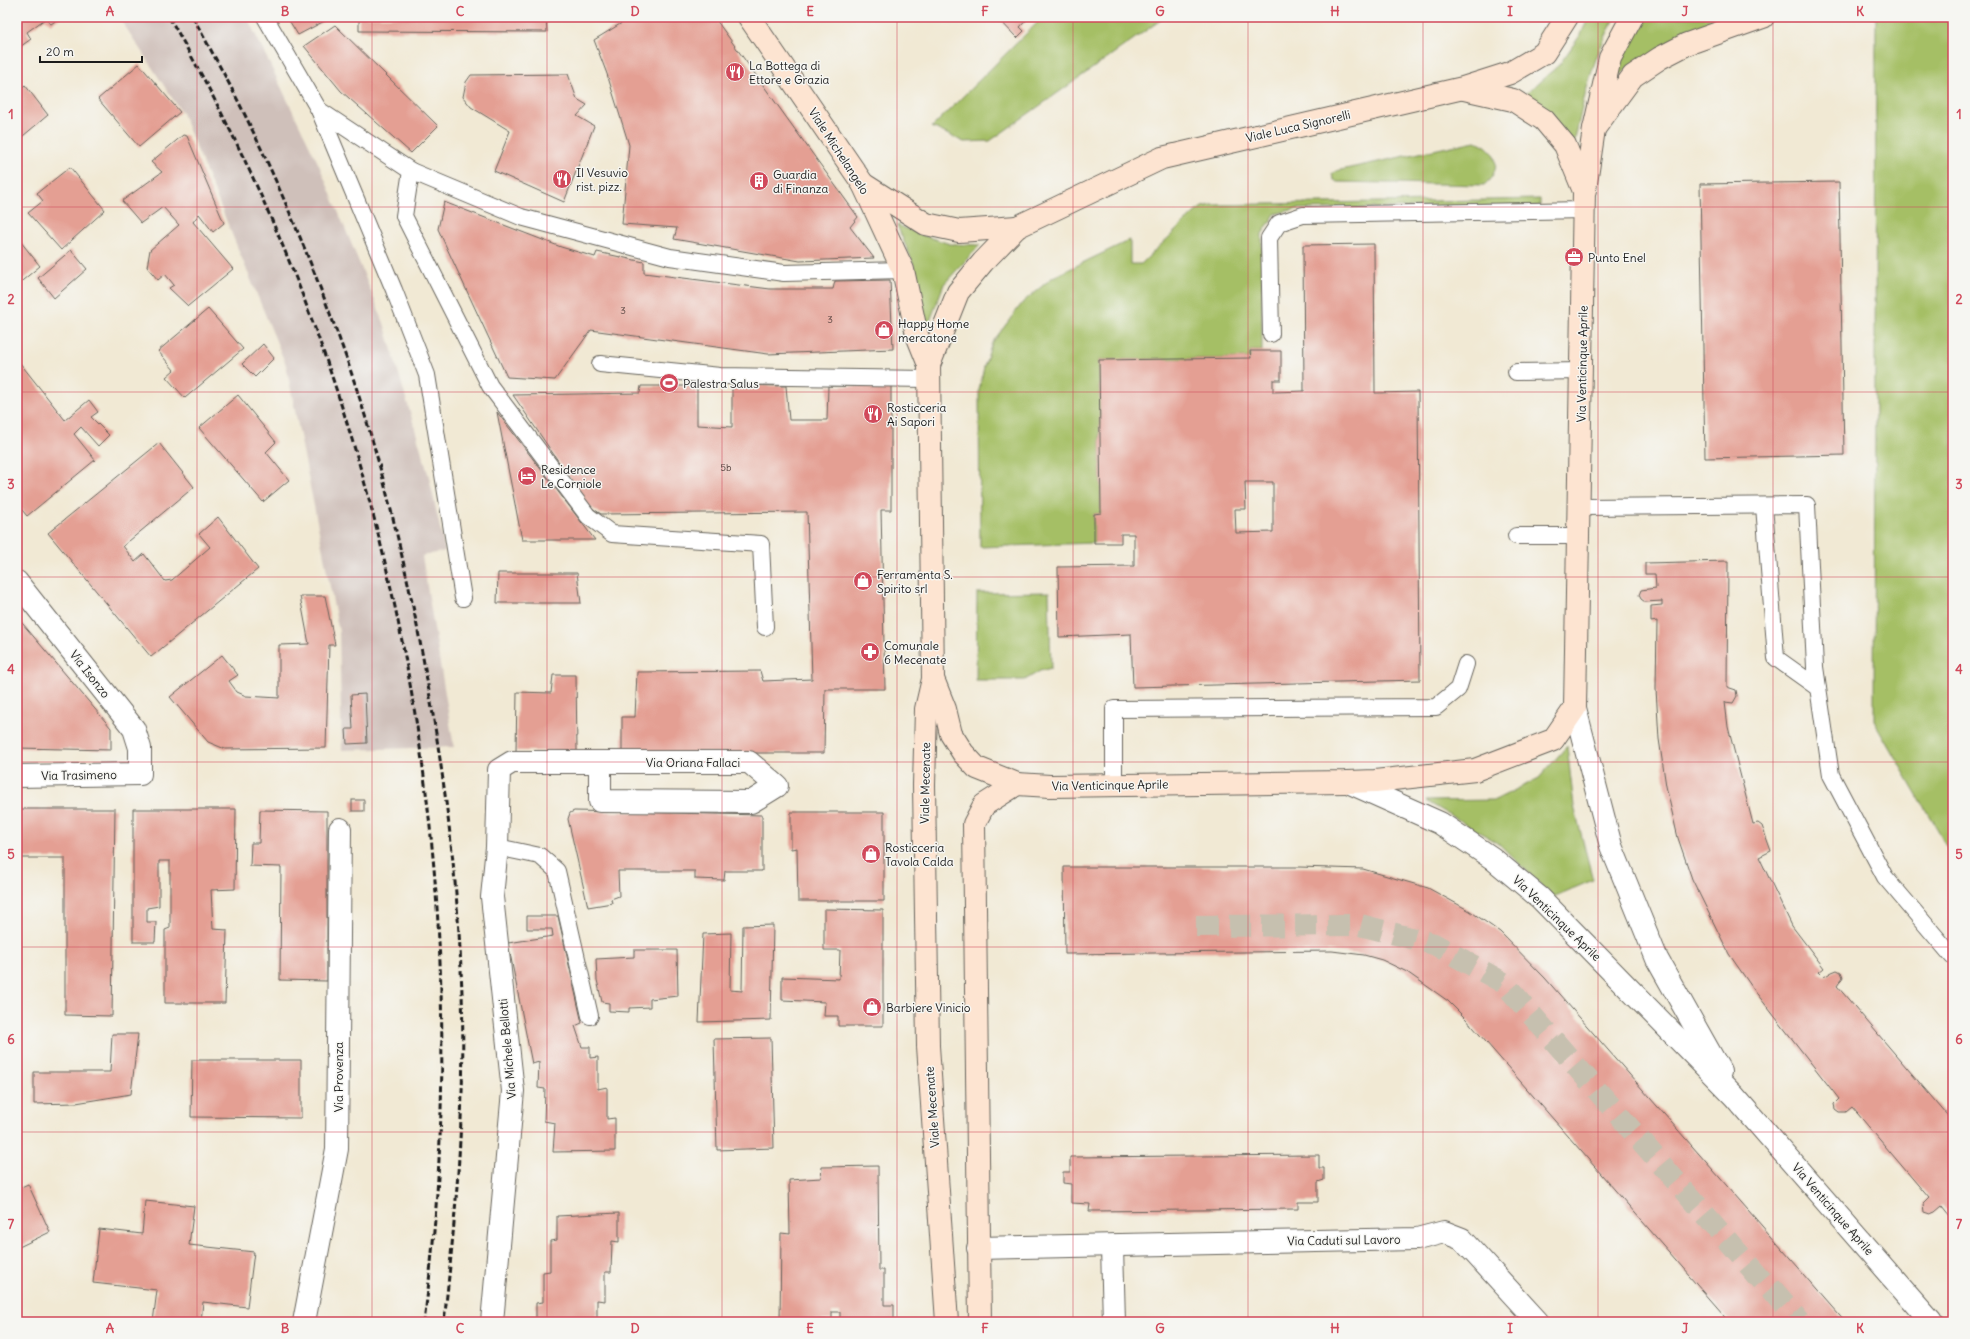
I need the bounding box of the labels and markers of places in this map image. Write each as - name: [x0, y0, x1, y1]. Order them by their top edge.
- place label: La Bottega di Ettore e Grazia: [749, 58, 830, 87]
- restaurant icon: La Bottega di Ettore e Grazia: [724, 61, 746, 83]
- place label: Il Vesuvio rist. pizz.: [576, 165, 628, 194]
- place label: Guardia di Finanza: [773, 167, 828, 196]
- restaurant icon: Il Vesuvio rist. pizz.: [551, 168, 573, 190]
- building icon: Guardia di Finanza: [748, 170, 770, 192]
- office icon: Punto Enel: [1563, 246, 1585, 268]
- place label: Punto Enel: [1588, 250, 1646, 265]
- place label: Happy Home mercatone: [898, 316, 969, 345]
- shop icon: Happy Home mercatone: [873, 319, 895, 341]
- sports icon: Palestra Salus: [658, 372, 680, 394]
- place label: Palestra Salus: [683, 376, 759, 391]
- place label: Rosticceria Ai Sapori: [887, 400, 946, 429]
- restaurant icon: Rosticceria Ai Sapori: [862, 403, 884, 425]
- place label: Residence Le Corniole: [541, 462, 601, 491]
- hotel icon: Residence Le Corniole: [516, 465, 538, 487]
- place label: Ferramenta S. Spirito srl: [877, 567, 953, 596]
- shop icon: Ferramenta S. Spirito srl: [852, 570, 874, 592]
- place label: Comunale 6 Mecenate: [884, 638, 946, 667]
- pharmacy icon: Comunale 6 Mecenate: [859, 641, 881, 663]
- place label: Rosticceria Tavola Calda: [885, 840, 954, 869]
- shop icon: Rosticceria Tavola Calda: [860, 843, 882, 865]
- shop icon: Barbiere Vinicio: [861, 996, 883, 1018]
- place label: Barbiere Vinicio: [886, 1000, 971, 1015]

